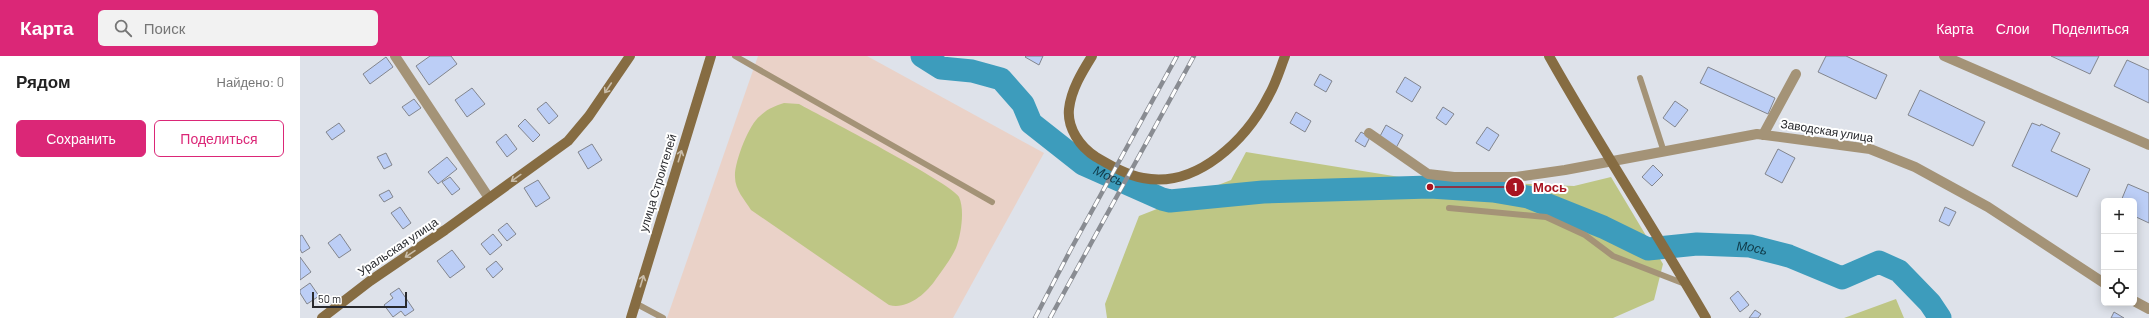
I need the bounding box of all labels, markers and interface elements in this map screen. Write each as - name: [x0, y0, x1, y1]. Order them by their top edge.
- search box: [98, 10, 378, 46]
- text: Карта: [20, 16, 74, 39]
- icon: search: [112, 17, 134, 39]
- text: Поиск: [144, 19, 185, 37]
- text: Карта: [1936, 20, 1974, 37]
- text: Слои: [1996, 20, 2030, 37]
- text: Поделиться: [2052, 20, 2129, 37]
- text: Рядом: [16, 71, 71, 91]
- text: Найдено: 0: [217, 74, 284, 90]
- one-way arrow: [604, 83, 612, 94]
- street label: Заводская улица: [1780, 116, 1875, 145]
- button: Сохранить: [16, 120, 146, 157]
- button: Поделиться: [154, 120, 284, 157]
- street label: улица Строителей: [635, 132, 680, 234]
- one-way arrow: [677, 150, 684, 163]
- water label: Мось: [1091, 162, 1126, 189]
- one-way arrow: [511, 174, 522, 183]
- callout: Мось: [1505, 175, 1575, 200]
- text: 1: [1513, 179, 1517, 193]
- text: Мось: [1533, 179, 1567, 195]
- map controls: [2101, 198, 2137, 306]
- button: +: [2101, 198, 2137, 234]
- street label: Уральская улица: [355, 214, 441, 279]
- button: −: [2101, 234, 2137, 270]
- water label: Мось: [1736, 237, 1769, 258]
- one-way arrow: [404, 250, 416, 258]
- button: locate: [2101, 270, 2137, 306]
- one-way arrow: [639, 274, 646, 287]
- scale bar: [312, 290, 407, 309]
- text: 50 m: [318, 292, 341, 305]

